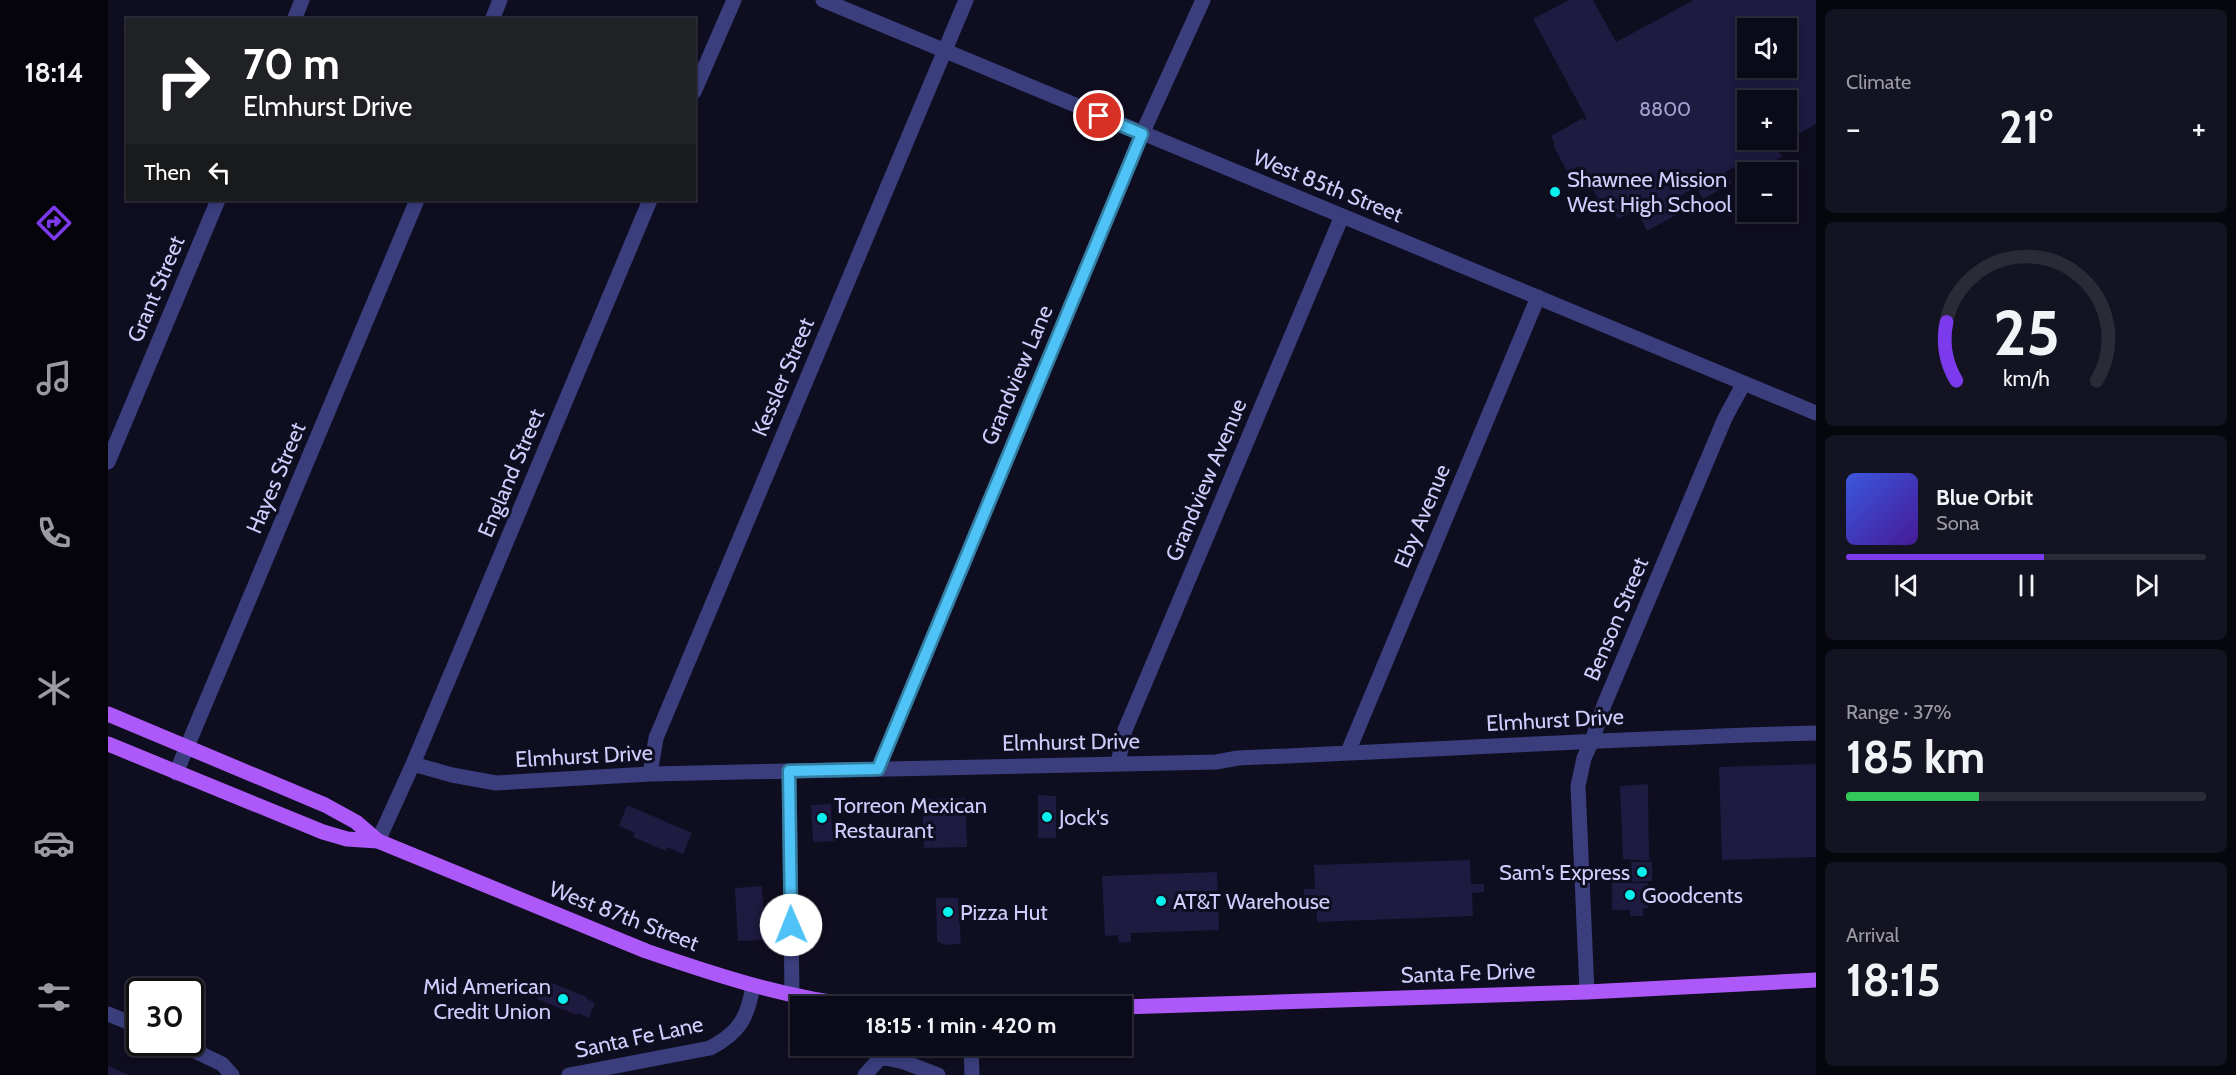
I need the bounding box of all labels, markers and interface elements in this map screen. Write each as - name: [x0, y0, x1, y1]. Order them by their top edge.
- map controls: [1737, 18, 1797, 222]
- button: sound: [1737, 18, 1797, 78]
- text: 70 m: [243, 38, 340, 90]
- icon: right: [144, 42, 222, 120]
- text: 18:14: [25, 56, 84, 89]
- text: Climate: [1846, 70, 1911, 94]
- text: Elmhurst Drive: [243, 90, 412, 123]
- pin: [1073, 90, 1124, 141]
- button: +: [1737, 90, 1797, 150]
- house number: 8800: [1639, 97, 1691, 121]
- icon: arrive: [1082, 99, 1115, 132]
- text: 21°: [1999, 100, 2053, 154]
- text: −: [1846, 108, 1861, 148]
- text: +: [2191, 108, 2206, 148]
- street label: West 85th Street: [1249, 144, 1407, 228]
- icon: left: [203, 156, 236, 189]
- text: Then: [144, 159, 191, 186]
- button: −: [1737, 162, 1797, 222]
- place label: Shawnee Mission West High School: [1567, 166, 1732, 218]
- marker: Shawnee Mission West High School: [1548, 185, 1562, 199]
- icon: directions: [33, 202, 75, 244]
- street label: Grant Street: [121, 231, 191, 346]
- text: 25: [1993, 295, 2059, 371]
- street label: Grandview Lane: [975, 301, 1059, 449]
- street label: Kessler Street: [746, 313, 820, 440]
- icon: music: [33, 357, 75, 399]
- text: km/h: [2003, 366, 2049, 392]
- street label: Grandview Avenue: [1160, 395, 1252, 565]
- street label: England Street: [472, 404, 550, 541]
- street label: Hayes Street: [240, 418, 312, 538]
- street label: Eby Avenue: [1388, 460, 1456, 572]
- text: Blue Orbit: [1936, 484, 2033, 511]
- text: Sona: [1936, 511, 1979, 535]
- icon: phone: [33, 512, 75, 554]
- street label: Benson Street: [1578, 553, 1654, 685]
- icon: previous: [1890, 569, 1923, 602]
- icon: pause: [2010, 569, 2043, 602]
- icon: next: [2130, 569, 2163, 602]
- icon: climate: [33, 667, 75, 709]
- text: Range · 37%: [1846, 700, 1952, 724]
- street label: Elmhurst Drive: [1485, 703, 1625, 737]
- street label: Elmhurst Drive: [1002, 727, 1140, 757]
- text: 185 km: [1846, 730, 1985, 784]
- street label: Elmhurst Drive: [514, 739, 654, 773]
- place label: Torreon Mexican Restaurant: [834, 792, 987, 844]
- place label: Jock's: [1058, 804, 1109, 831]
- marker: Jock's: [1040, 810, 1054, 824]
- marker: Torreon Mexican Restaurant: [815, 811, 829, 825]
- icon: car: [33, 822, 75, 864]
- place label: Sam's Express: [1499, 859, 1630, 886]
- marker: Sam's Express: [1635, 865, 1649, 879]
- street label: West 87th Street: [545, 875, 703, 957]
- place label: Goodcents: [1642, 882, 1743, 909]
- place label: AT&T Warehouse: [1173, 888, 1330, 915]
- marker: Goodcents: [1623, 888, 1637, 902]
- position arrow: [759, 893, 823, 957]
- marker: AT&T Warehouse: [1154, 894, 1168, 908]
- place label: Pizza Hut: [960, 899, 1048, 926]
- marker: Pizza Hut: [941, 905, 955, 919]
- text: Arrival: [1846, 923, 1899, 947]
- text: 18:15: [1846, 953, 1941, 1007]
- street label: Santa Fe Drive: [1400, 957, 1536, 989]
- place label: Mid American Credit Union: [423, 973, 551, 1025]
- icon: filters: [33, 976, 75, 1018]
- speed limit sign: 30: [126, 978, 204, 1056]
- marker: Mid American Credit Union: [556, 992, 570, 1006]
- street label: Santa Fe Lane: [572, 1010, 706, 1064]
- text: 18:15 · 1 min · 420 m: [866, 1012, 1056, 1039]

